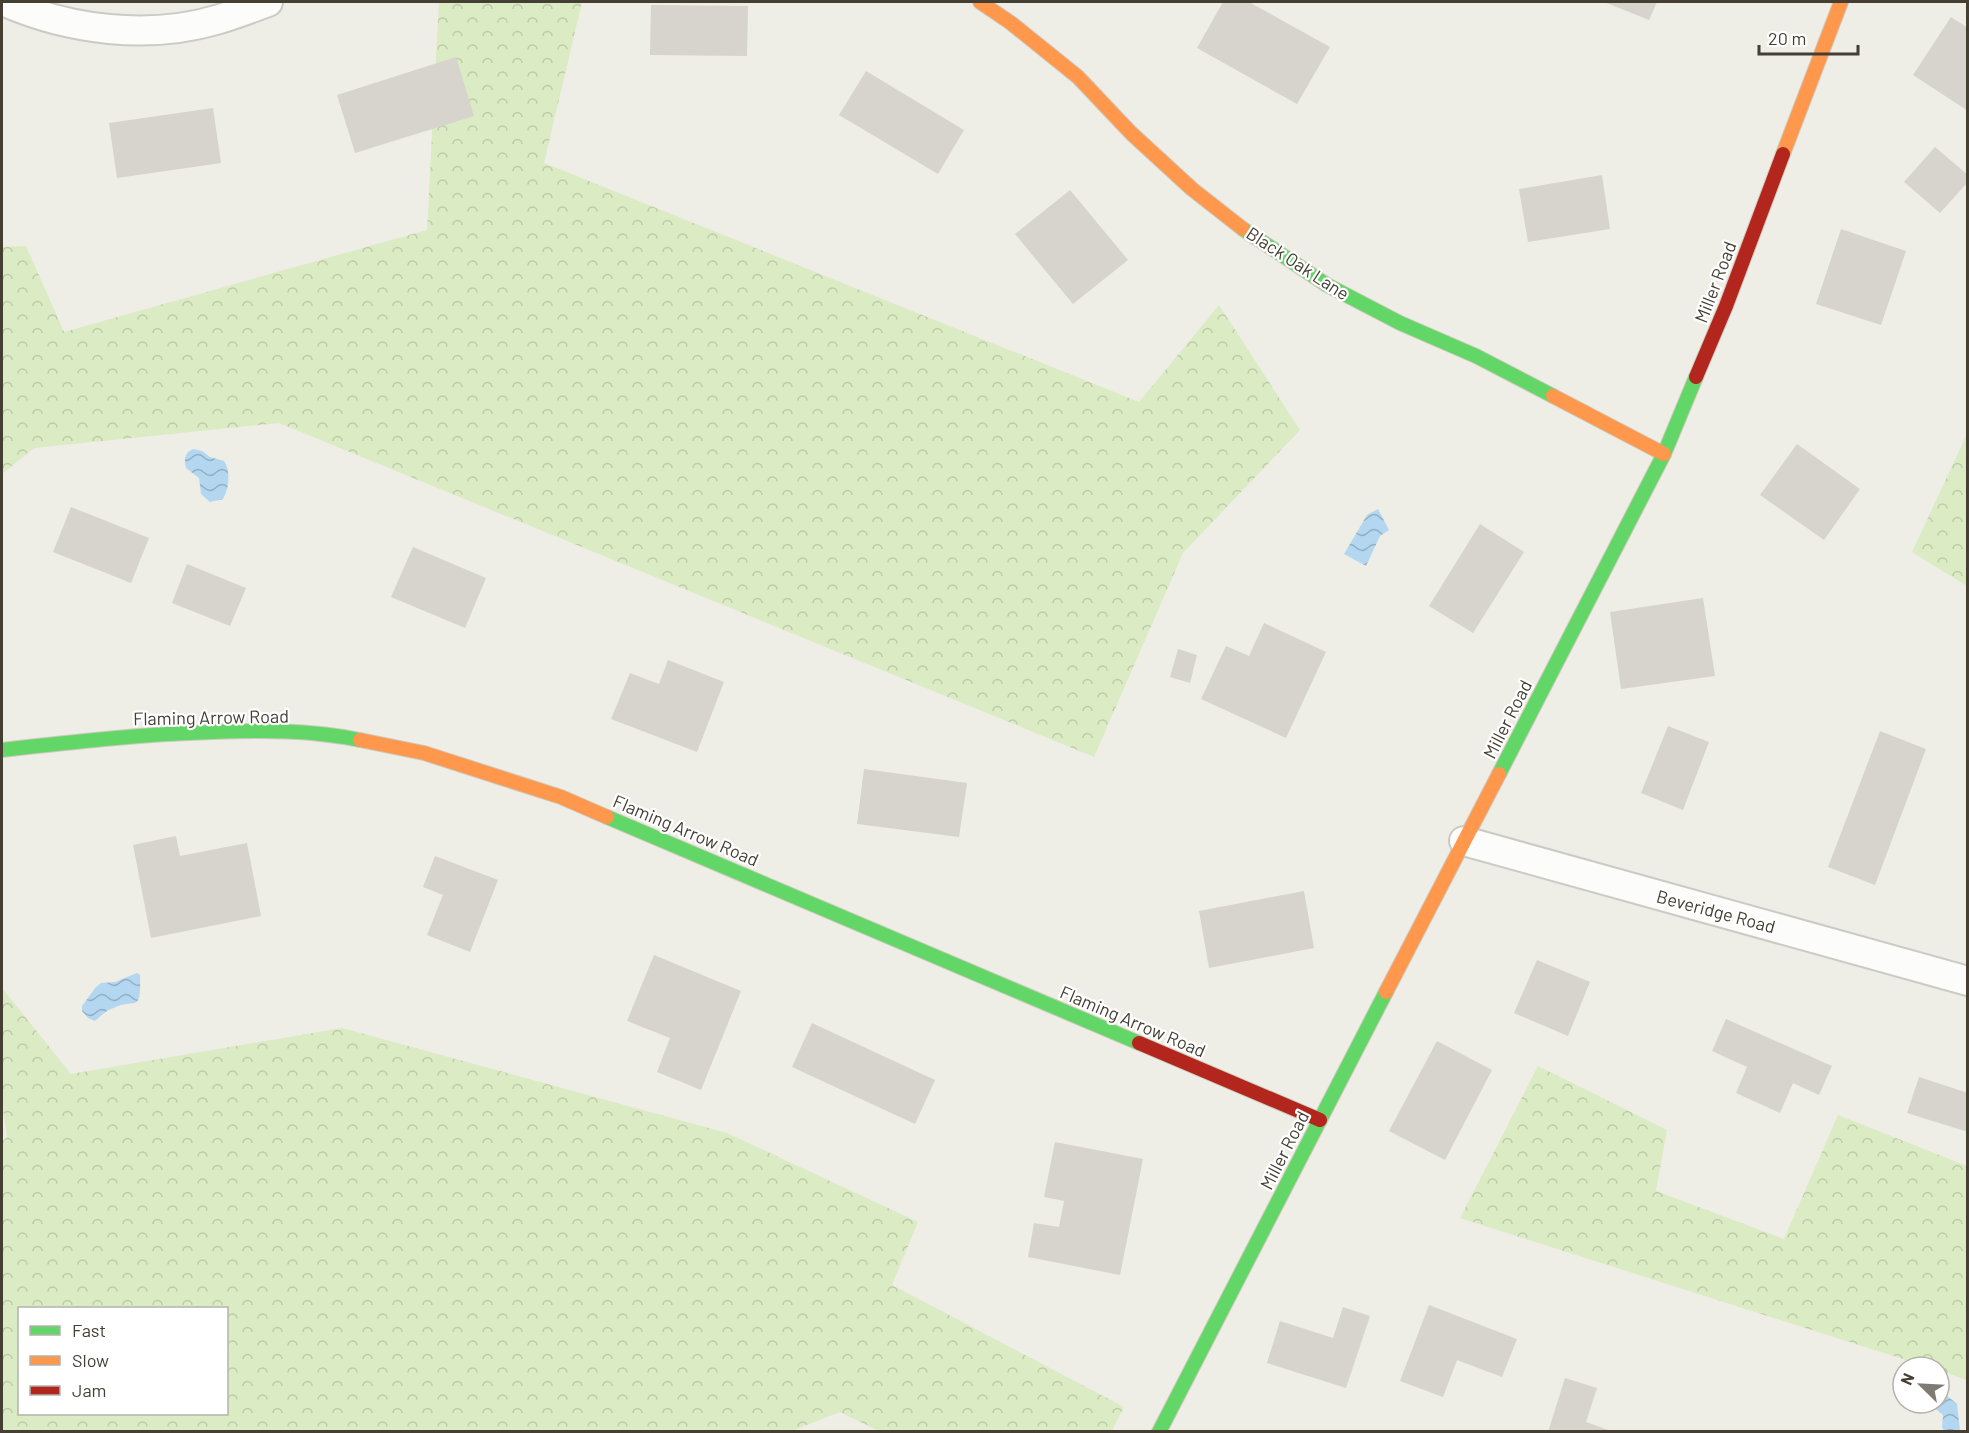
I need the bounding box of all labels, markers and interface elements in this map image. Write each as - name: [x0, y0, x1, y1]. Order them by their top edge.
- scale bar: [1759, 18, 1858, 56]
- text: 20 m: [1768, 27, 1806, 49]
- street label: Black Oak Lane: [1242, 222, 1354, 304]
- street label: Miller Road: [1689, 238, 1741, 326]
- street label: Miller Road: [1478, 676, 1536, 762]
- street label: Flaming Arrow Road: [133, 705, 289, 729]
- street label: Flaming Arrow Road: [610, 789, 762, 871]
- street label: Beveridge Road: [1654, 885, 1778, 937]
- street label: Flaming Arrow Road: [1057, 980, 1209, 1062]
- street label: Miller Road: [1255, 1107, 1313, 1193]
- legend: [18, 1307, 228, 1415]
- text: Fast: [72, 1319, 106, 1341]
- text: Slow: [72, 1349, 109, 1371]
- north arrow: [1891, 1355, 1951, 1415]
- text: N: [1896, 1370, 1918, 1387]
- text: Jam: [72, 1379, 106, 1401]

